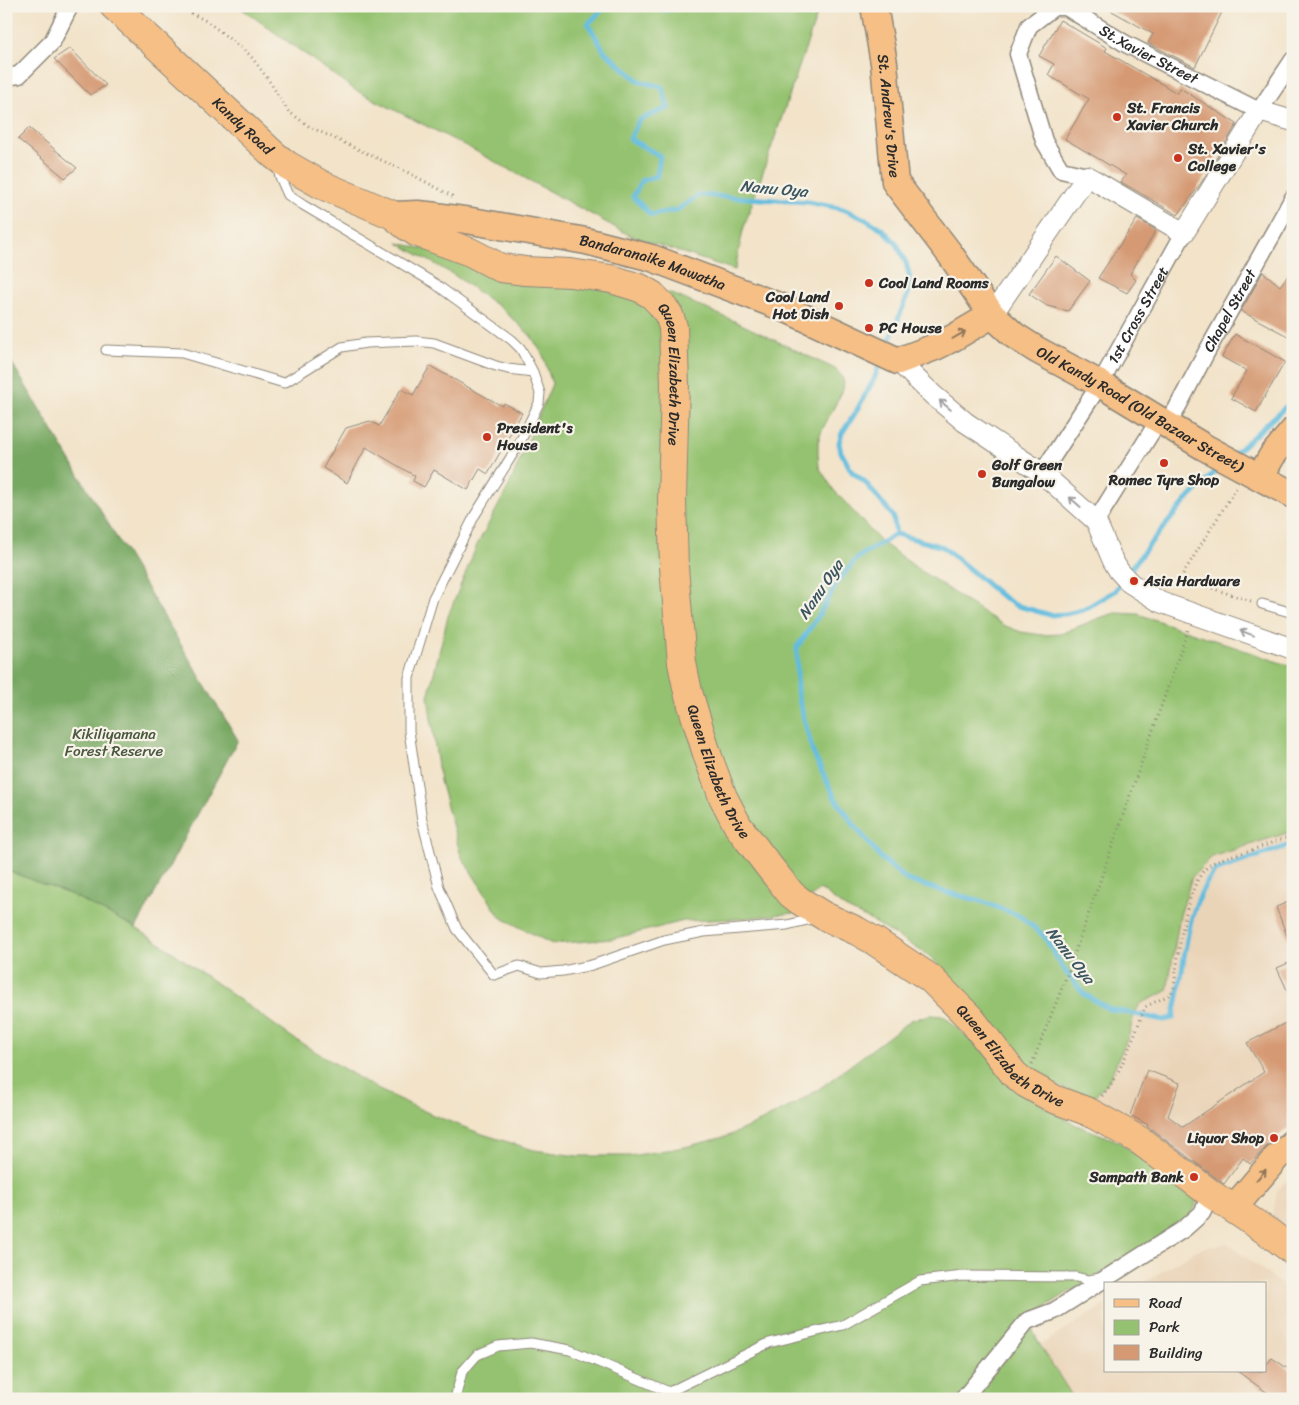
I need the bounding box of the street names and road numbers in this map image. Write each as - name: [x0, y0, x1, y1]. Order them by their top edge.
- street label: St.Xavier Street: [1094, 17, 1204, 92]
- street label: St. Andrew's Drive: [870, 52, 908, 179]
- street label: Kandy Road: [206, 90, 280, 162]
- street label: Bandaranaike Mawatha: [577, 227, 730, 298]
- street label: 1st Cross Street: [1101, 261, 1176, 369]
- street label: Chapel Street: [1196, 263, 1264, 357]
- street label: Queen Elizabeth Drive: [651, 297, 688, 446]
- street label: Old Kandy Road (Old Bazaar Street): [1031, 339, 1249, 479]
- street label: Queen Elizabeth Drive: [680, 701, 757, 845]
- street label: Queen Elizabeth Drive: [950, 998, 1068, 1115]

